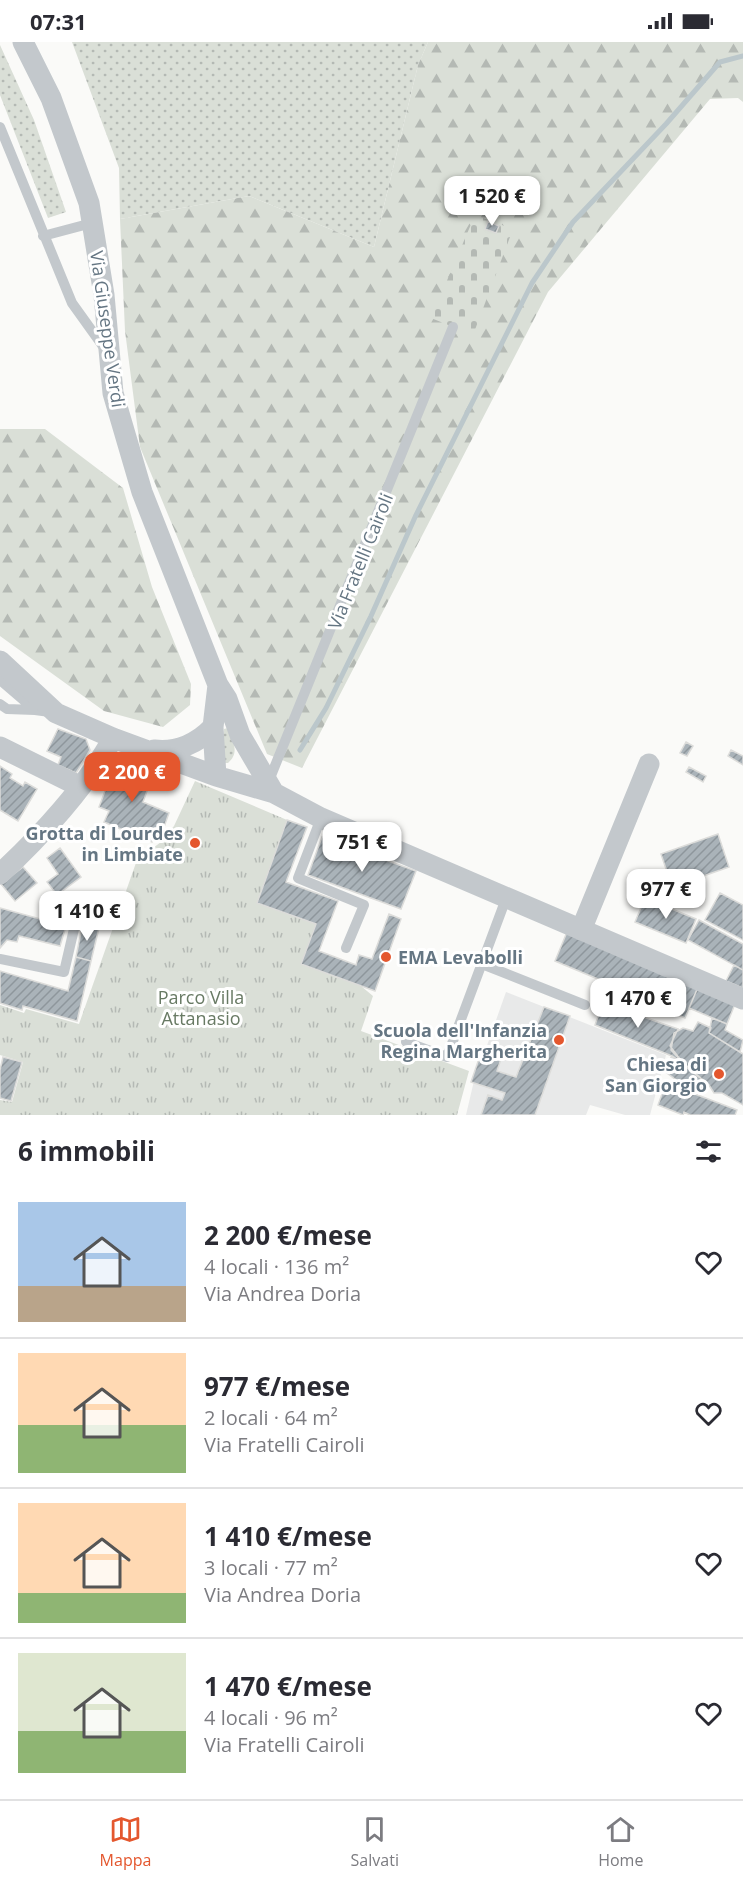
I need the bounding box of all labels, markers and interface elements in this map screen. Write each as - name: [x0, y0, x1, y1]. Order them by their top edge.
- text: 07:31: [30, 6, 87, 36]
- pin: 1 520 €: [437, 176, 547, 227]
- text: 1 520 €: [458, 182, 526, 209]
- street label: Via Giuseppe Verdi: [85, 249, 131, 409]
- street label: Via Fratelli Cairoli: [322, 489, 398, 633]
- pin: 2 200 €: [77, 752, 187, 803]
- text: 2 200 €: [98, 758, 166, 785]
- place label: Grotta di Lourdes in Limbiate: [26, 821, 183, 866]
- pin: 751 €: [320, 822, 404, 873]
- text: 751 €: [337, 828, 387, 855]
- marker: Grotta di Lourdes in Limbiate: [188, 836, 202, 850]
- pin: 977 €: [624, 869, 708, 920]
- text: 977 €: [641, 875, 691, 902]
- pin: 1 410 €: [32, 891, 142, 942]
- text: 1 410 €: [53, 897, 121, 924]
- place label: EMA Levabolli: [398, 945, 523, 969]
- marker: EMA Levabolli: [379, 950, 393, 964]
- pin: 1 470 €: [583, 978, 693, 1029]
- text: 1 470 €: [604, 984, 672, 1011]
- park label: Parco Villa Attanasio: [158, 985, 244, 1030]
- place label: Scuola dell'Infanzia Regina Margherita: [373, 1018, 547, 1063]
- marker: Scuola dell'Infanzia Regina Margherita: [552, 1033, 566, 1047]
- place label: Chiesa di San Giorgio: [605, 1052, 707, 1097]
- marker: Chiesa di San Giorgio: [712, 1067, 726, 1081]
- text: 6 immobili: [18, 1133, 155, 1169]
- icon: filters: [692, 1135, 725, 1168]
- text: 2 200 €/mese: [204, 1217, 372, 1253]
- icon: home: [66, 1226, 138, 1298]
- icon: heart: [692, 1246, 725, 1279]
- text: 4 locali · 136 m²: [204, 1253, 349, 1280]
- text: Via Andrea Doria: [204, 1280, 361, 1307]
- text: 977 €/mese: [204, 1368, 350, 1404]
- icon: home: [66, 1377, 138, 1449]
- icon: heart: [692, 1397, 725, 1430]
- text: 2 locali · 64 m²: [204, 1404, 338, 1431]
- text: Via Fratelli Cairoli: [204, 1431, 365, 1458]
- text: 1 410 €/mese: [204, 1518, 372, 1554]
- icon: home: [66, 1527, 138, 1599]
- icon: heart: [692, 1547, 725, 1580]
- text: 3 locali · 77 m²: [204, 1554, 338, 1581]
- text: Via Andrea Doria: [204, 1581, 361, 1608]
- text: 1 470 €/mese: [204, 1668, 372, 1704]
- icon: home: [66, 1677, 138, 1749]
- icon: heart: [692, 1697, 725, 1730]
- text: 4 locali · 96 m²: [204, 1704, 338, 1731]
- text: Via Fratelli Cairoli: [204, 1731, 365, 1758]
- tab: Mappa: [100, 1813, 151, 1871]
- tab: Salvati: [351, 1813, 399, 1871]
- tab: Home: [598, 1813, 643, 1871]

